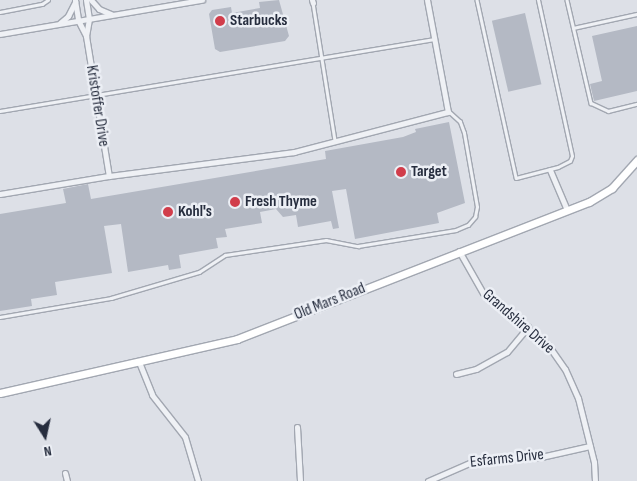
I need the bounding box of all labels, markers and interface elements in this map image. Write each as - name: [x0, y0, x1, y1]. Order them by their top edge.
- place label: Starbucks: [230, 11, 287, 31]
- marker: Starbucks: [214, 15, 226, 27]
- street label: Kristoffer Drive: [81, 64, 113, 148]
- place label: Target: [411, 162, 447, 182]
- marker: Target: [395, 166, 407, 178]
- place label: Fresh Thyme: [245, 192, 317, 212]
- marker: Fresh Thyme: [229, 196, 241, 208]
- place label: Kohl's: [178, 202, 212, 222]
- marker: Kohl's: [162, 206, 174, 218]
- street label: Old Mars Road: [292, 279, 368, 325]
- street label: Grandshire Drive: [478, 286, 558, 358]
- north arrow: [20, 411, 70, 461]
- text: N: [43, 442, 53, 460]
- street label: Esfarms Drive: [469, 446, 545, 472]

